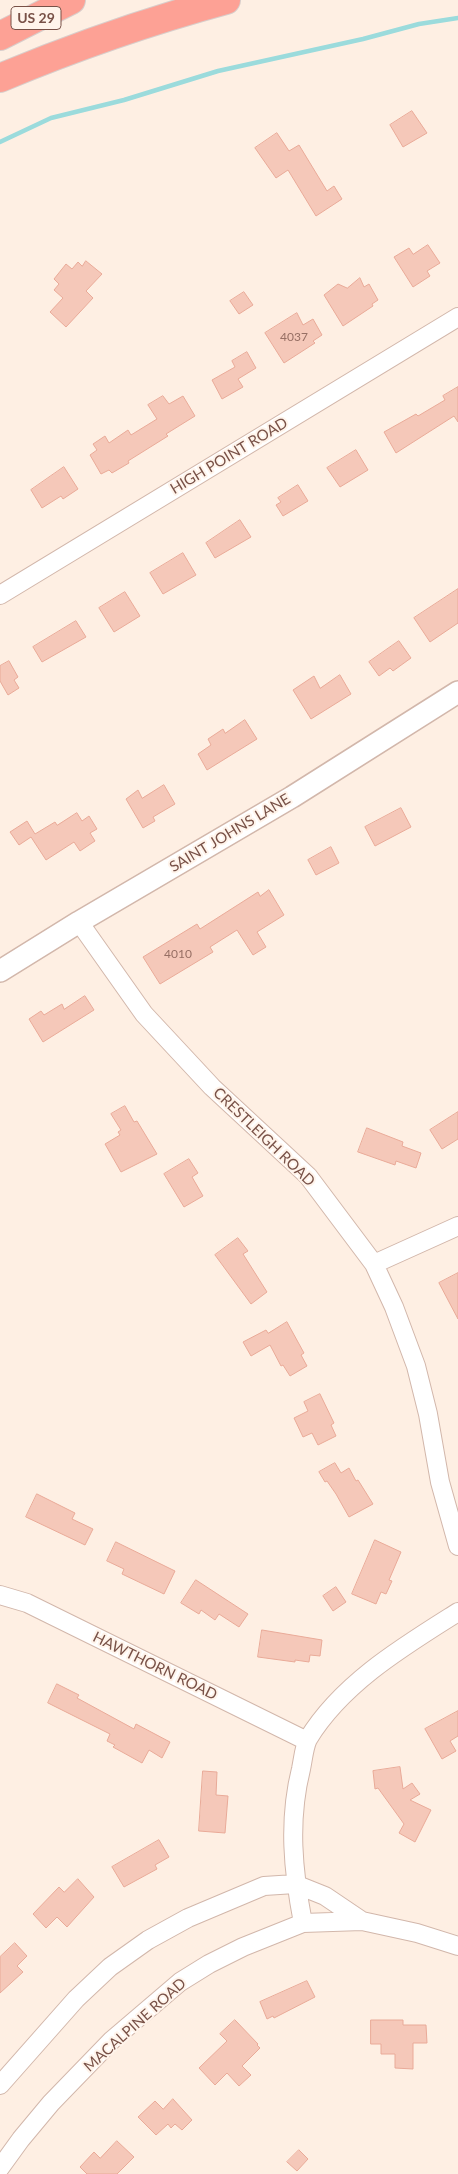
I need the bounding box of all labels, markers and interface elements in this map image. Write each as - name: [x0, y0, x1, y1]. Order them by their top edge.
- road number: US 29: [11, 7, 61, 30]
- house number: 4037: [280, 330, 308, 344]
- street label: HIGH POINT ROAD: [167, 414, 291, 498]
- street label: SAINT JOHNS LANE: [166, 790, 294, 876]
- house number: 4010: [164, 947, 192, 961]
- street label: CRESTLEIGH ROAD: [209, 1084, 319, 1190]
- street label: HAWTHORN ROAD: [90, 1628, 220, 1704]
- street label: MACALPINE ROAD: [80, 1974, 190, 2076]

